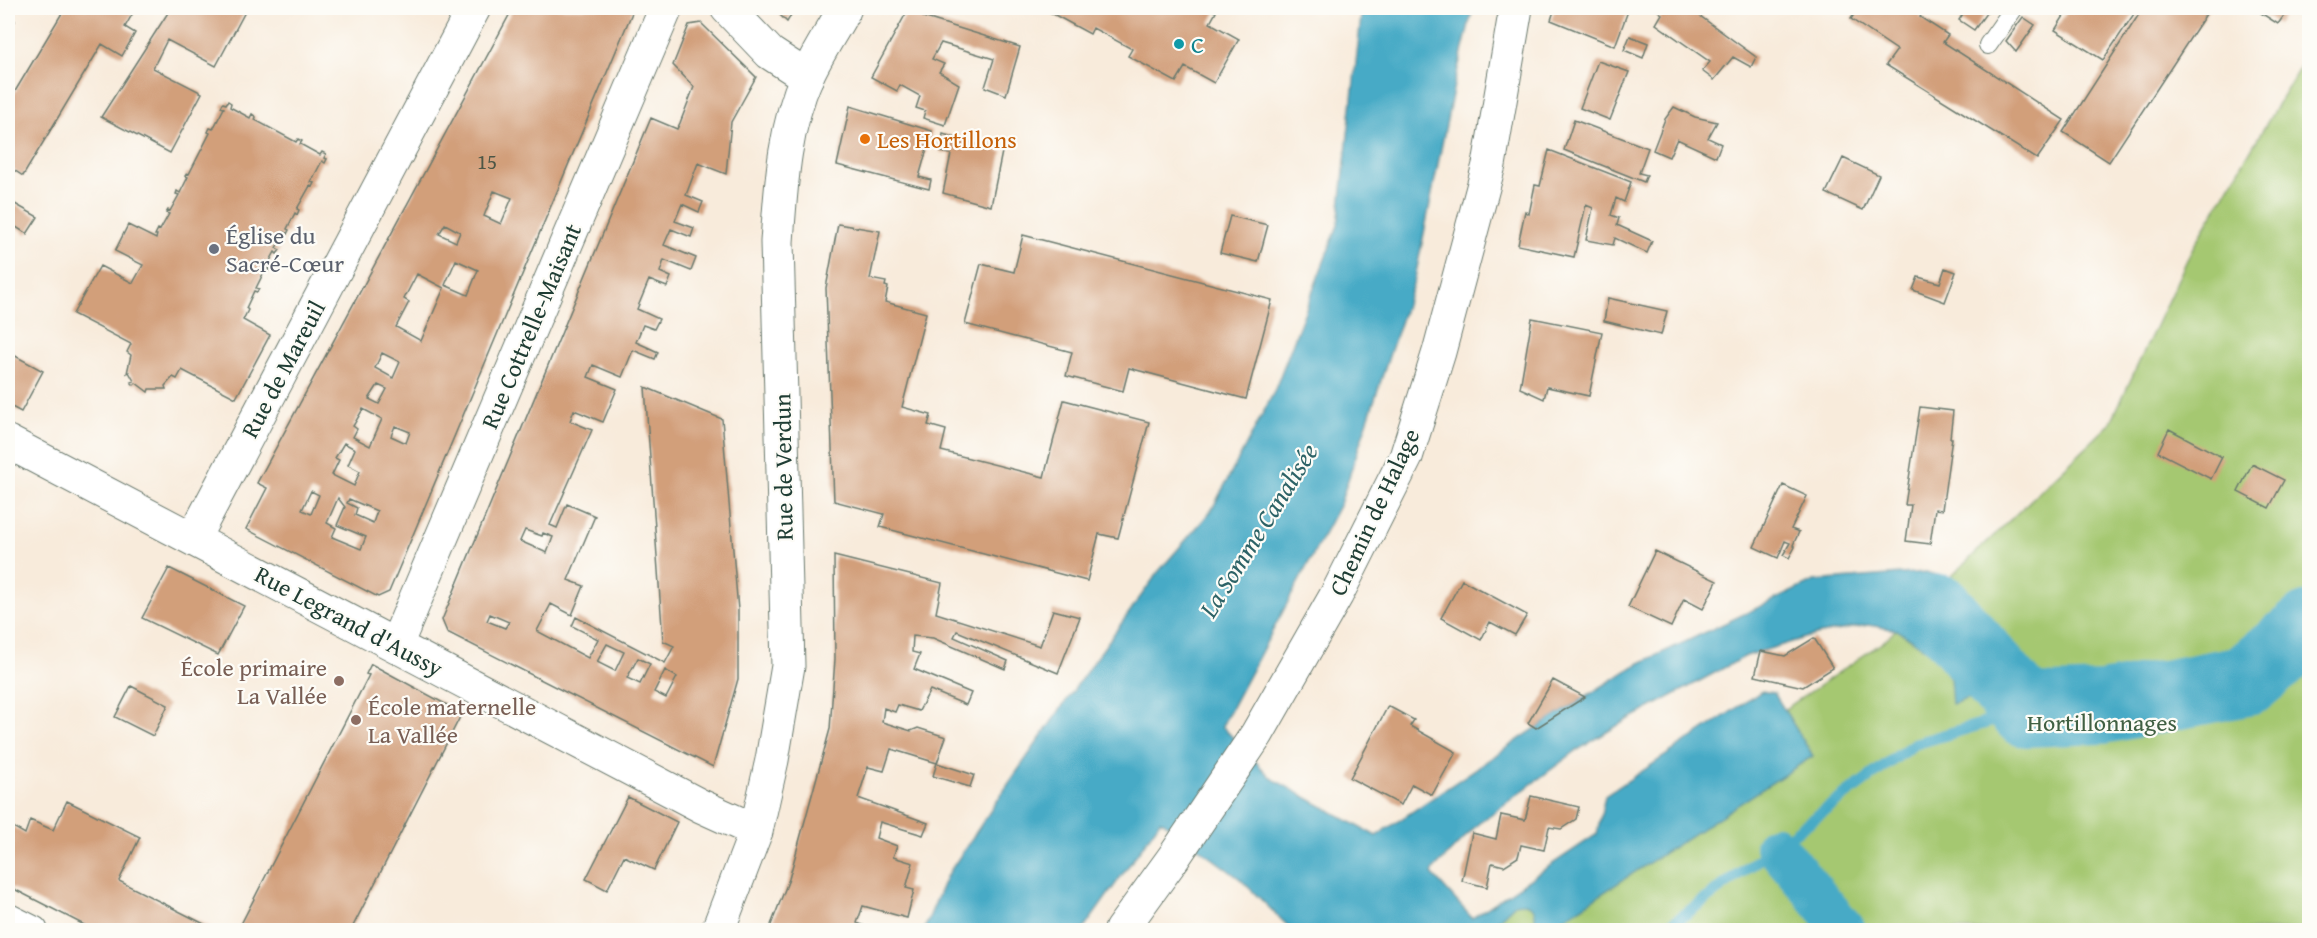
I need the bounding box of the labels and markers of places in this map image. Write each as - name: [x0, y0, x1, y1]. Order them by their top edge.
- place label: C: [1191, 27, 1204, 62]
- marker: C: [1172, 37, 1186, 51]
- place label: Les Hortillons: [877, 122, 1017, 157]
- marker: Les Hortillons: [858, 132, 872, 146]
- place label: Église du Sacré-Cœur: [226, 218, 344, 281]
- marker: Église du Sacré-Cœur: [207, 242, 221, 256]
- place label: École primaire La Vallée: [181, 650, 327, 713]
- marker: École primaire La Vallée: [332, 674, 346, 688]
- place label: École maternelle La Vallée: [368, 689, 536, 752]
- marker: École maternelle La Vallée: [349, 713, 363, 727]

